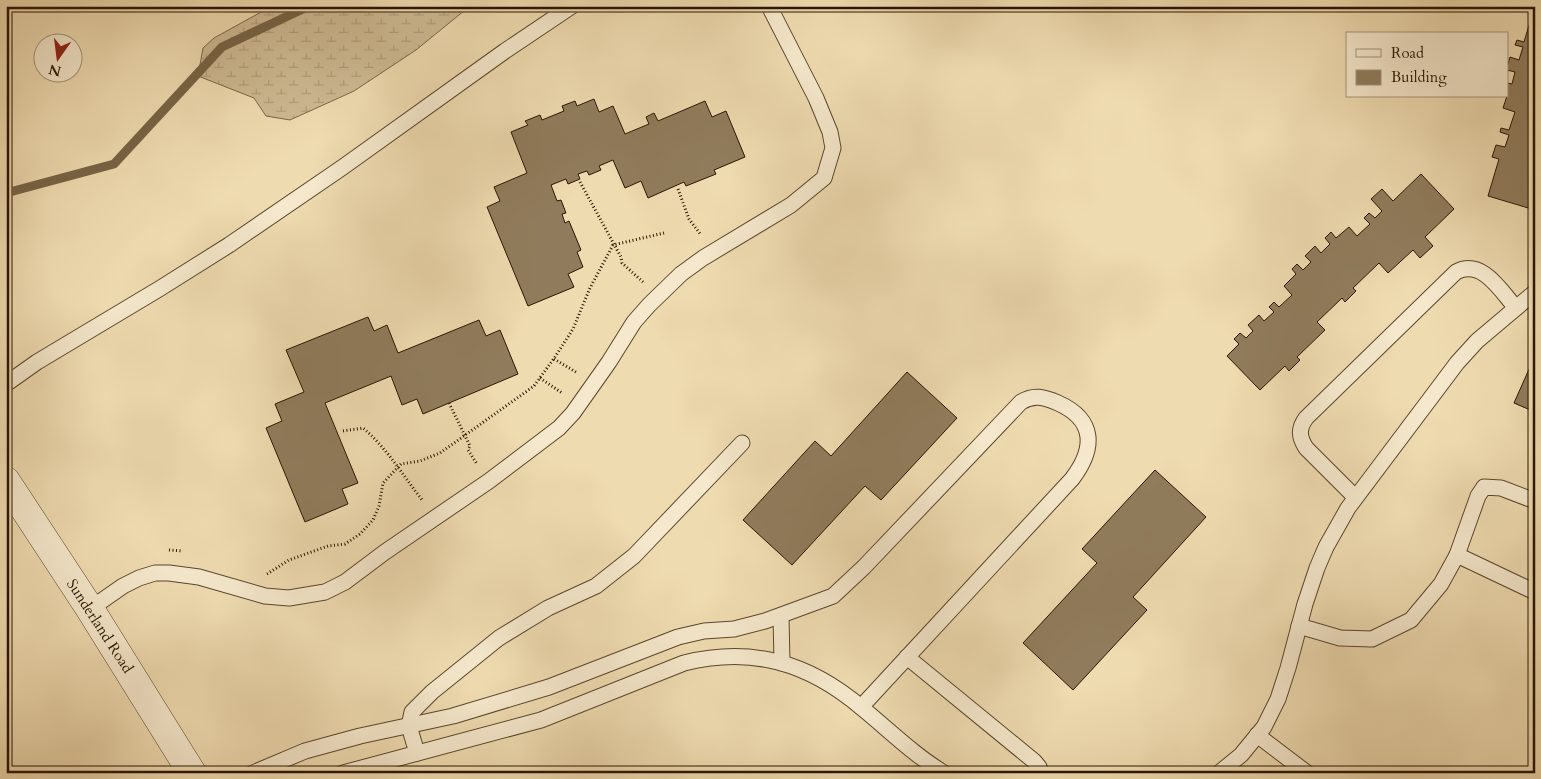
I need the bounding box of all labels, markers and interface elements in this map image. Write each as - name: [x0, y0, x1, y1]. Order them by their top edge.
- north arrow: [32, 32, 82, 82]
- legend: [1346, 32, 1508, 98]
- text: Road: [1391, 43, 1424, 63]
- text: N: [47, 59, 63, 81]
- text: Building: [1391, 67, 1447, 87]
- street label: Sunderland Road: [62, 575, 138, 677]

